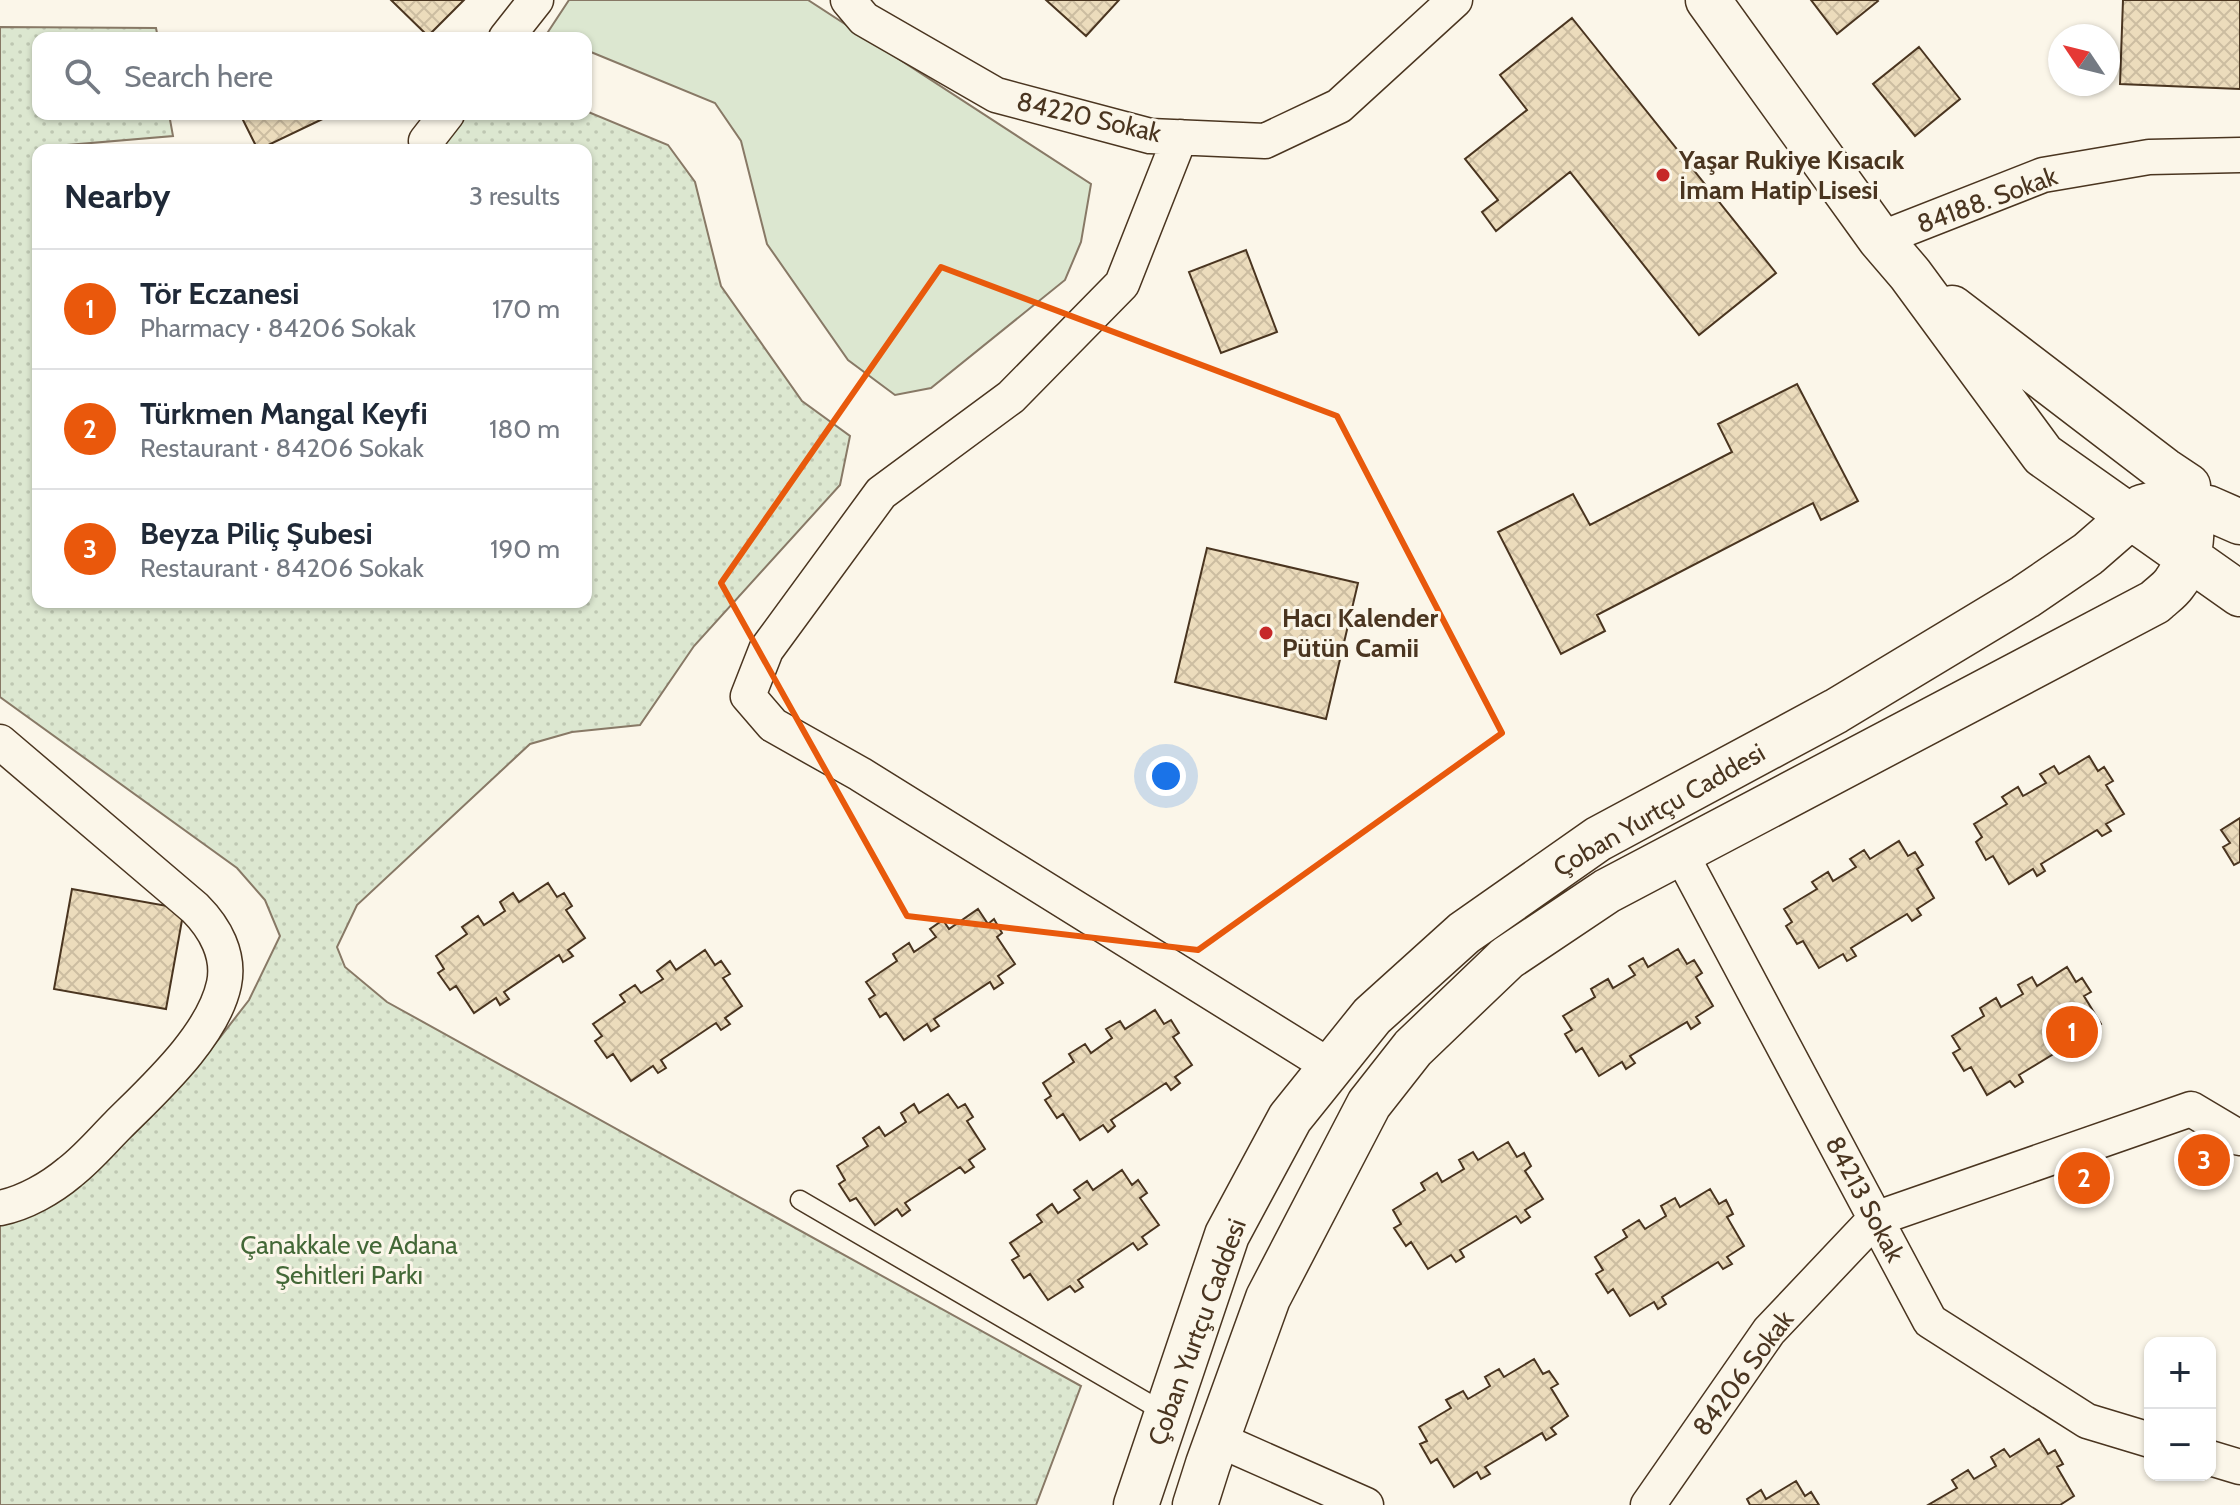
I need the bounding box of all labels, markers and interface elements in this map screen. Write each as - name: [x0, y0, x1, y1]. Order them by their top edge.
- north arrow: [2048, 24, 2120, 96]
- search box: [32, 32, 592, 120]
- icon: search: [60, 54, 104, 98]
- text: Search here: [124, 58, 273, 95]
- street label: 84220 Sokak: [1014, 85, 1165, 149]
- place label: Yaşar Rukiye Kısacık İmam Hatip Lisesi: [1678, 144, 1905, 206]
- street label: 84188. Sokak: [1912, 160, 2062, 240]
- marker: Yaşar Rukiye Kısacık İmam Hatip Lisesi: [1654, 166, 1672, 184]
- text: Nearby: [64, 175, 171, 217]
- text: 3 results: [469, 180, 560, 212]
- text: Tör Eczanesi: [140, 275, 300, 312]
- text: 1: [85, 293, 95, 325]
- text: 170 m: [492, 293, 560, 325]
- text: Pharmacy · 84206 Sokak: [140, 312, 416, 344]
- text: Türkmen Mangal Keyfi: [140, 395, 428, 432]
- text: 2: [83, 413, 97, 445]
- text: 180 m: [489, 413, 560, 445]
- text: Restaurant · 84206 Sokak: [140, 432, 424, 464]
- text: Beyza Piliç Şubesi: [140, 515, 373, 552]
- text: 3: [83, 533, 97, 565]
- text: 190 m: [490, 533, 560, 565]
- text: Restaurant · 84206 Sokak: [140, 552, 424, 584]
- place label: Hacı Kalender Pütün Camii: [1282, 602, 1438, 664]
- marker: Hacı Kalender Pütün Camii: [1257, 624, 1275, 642]
- street label: Çoban Yurtçu Caddesi: [1548, 736, 1770, 884]
- your location: [1146, 756, 1186, 796]
- pin: 1: [2046, 1002, 2098, 1062]
- pin: 3: [2178, 1130, 2230, 1190]
- street label: 84213 Sokak: [1818, 1131, 1912, 1268]
- pin: 2: [2058, 1148, 2110, 1208]
- street label: Çoban Yurtçu Caddesi: [1141, 1214, 1253, 1450]
- park label: Çanakkale ve Adana Şehitleri Parkı: [240, 1229, 458, 1291]
- street label: 84206 Sokak: [1686, 1304, 1801, 1442]
- map controls: [2144, 1337, 2216, 1481]
- button: +: [2144, 1337, 2216, 1409]
- button: −: [2144, 1409, 2216, 1481]

